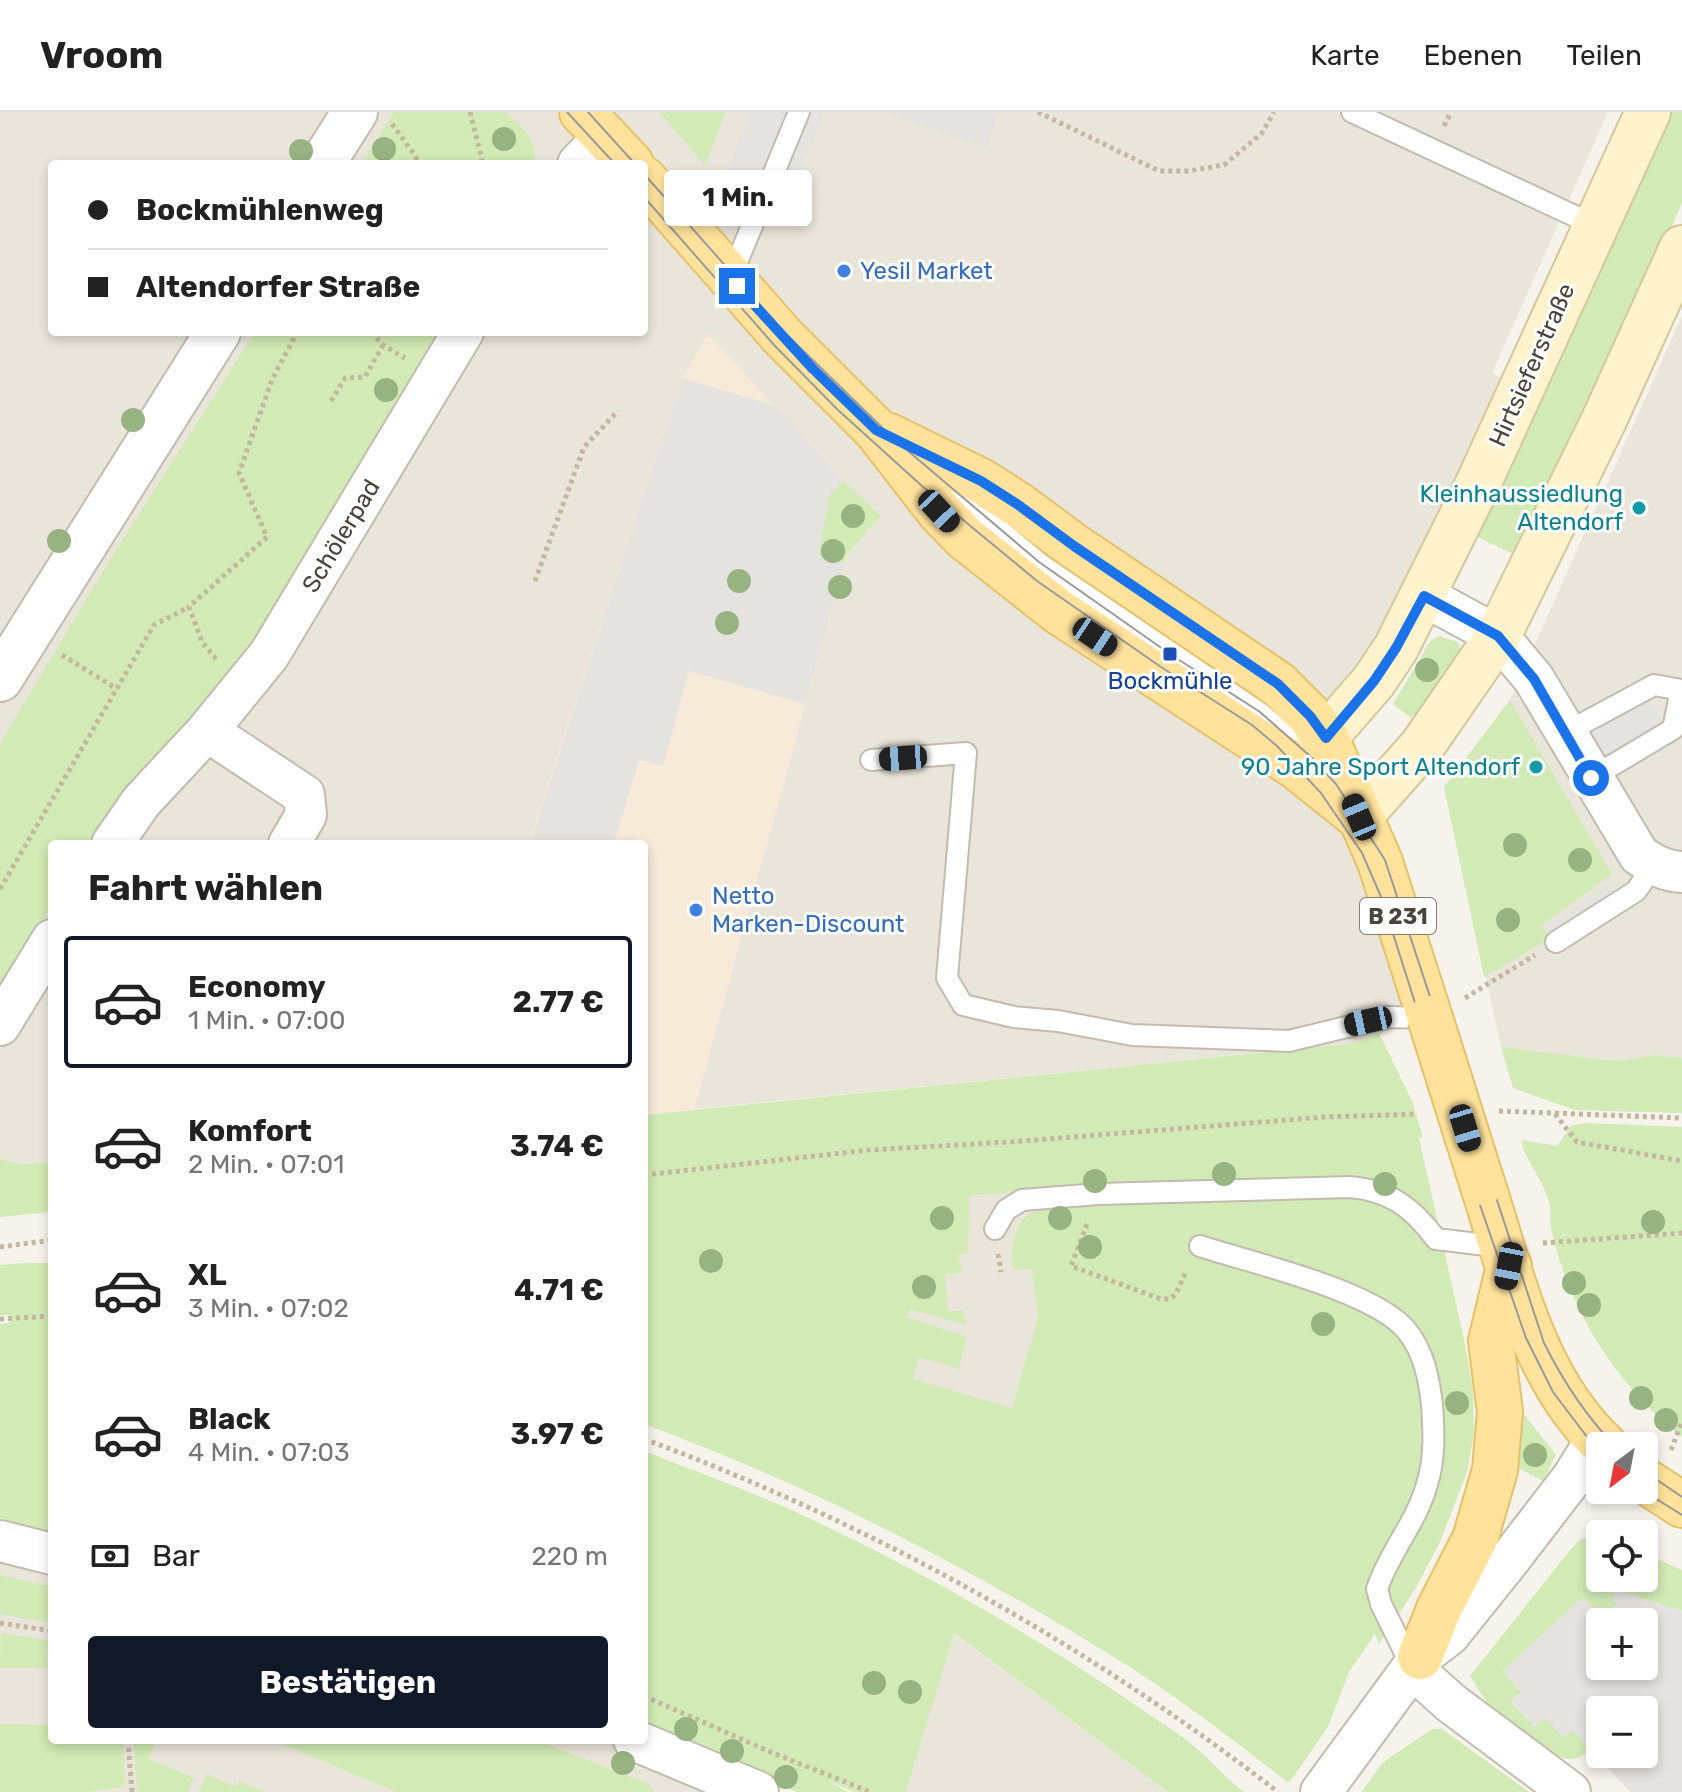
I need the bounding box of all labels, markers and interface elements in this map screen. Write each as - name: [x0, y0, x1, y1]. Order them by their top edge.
- text: Vroom: [40, 32, 163, 78]
- text: Karte: [1310, 39, 1380, 72]
- text: Ebenen: [1424, 39, 1523, 72]
- text: Teilen: [1567, 39, 1642, 72]
- callout: 1 Min.: [663, 170, 811, 226]
- text: 1 Min.: [702, 182, 774, 213]
- text: Bockmühlenweg: [136, 192, 384, 228]
- place label: Yesil Market: [860, 257, 993, 285]
- marker: Yesil Market: [835, 262, 853, 280]
- route end: [719, 268, 755, 304]
- text: Altendorfer Straße: [136, 269, 420, 305]
- street label: Hirtsieferstraße: [1483, 279, 1581, 451]
- street label: Schölerpad: [296, 474, 386, 598]
- place label: Kleinhaussiedlung Altendorf: [1419, 480, 1624, 536]
- car: [914, 485, 964, 537]
- marker: Kleinhaussiedlung Altendorf: [1630, 499, 1648, 517]
- car: [1068, 614, 1122, 660]
- marker: Bockmühle: [1161, 645, 1179, 663]
- place label: Bockmühle: [1107, 667, 1233, 695]
- car: [878, 744, 928, 772]
- place label: 90 Jahre Sport Altendorf: [1241, 753, 1521, 781]
- marker: 90 Jahre Sport Altendorf: [1527, 758, 1545, 776]
- route start: [1573, 760, 1609, 796]
- car: [1339, 790, 1379, 844]
- text: Fahrt wählen: [88, 866, 323, 909]
- place label: Netto Marken-Discount: [712, 882, 904, 938]
- road number: B 231: [1360, 898, 1436, 934]
- marker: Netto Marken-Discount: [687, 901, 705, 919]
- icon: car: [92, 966, 164, 1038]
- text: Economy: [188, 969, 326, 1005]
- text: 2.77 €: [513, 984, 604, 1020]
- car: [1342, 1004, 1394, 1038]
- text: 1 Min. · 07:00: [188, 1005, 346, 1036]
- car: [1447, 1102, 1483, 1154]
- icon: car: [92, 1110, 164, 1182]
- text: Komfort: [188, 1113, 312, 1149]
- text: 3.74 €: [510, 1128, 604, 1164]
- text: 2 Min. · 07:01: [188, 1149, 344, 1180]
- car: [1493, 1240, 1525, 1292]
- icon: car: [92, 1254, 164, 1326]
- text: XL: [188, 1257, 227, 1293]
- text: 4.71 €: [514, 1272, 604, 1308]
- text: 3 Min. · 07:02: [188, 1293, 349, 1324]
- icon: car: [92, 1398, 164, 1470]
- text: Black: [188, 1401, 271, 1437]
- text: 3.97 €: [511, 1416, 604, 1452]
- north arrow: [1586, 1432, 1658, 1504]
- map controls: [1586, 1432, 1658, 1768]
- text: 4 Min. · 07:03: [188, 1437, 350, 1468]
- button: locate: [1586, 1520, 1658, 1592]
- icon: cash: [88, 1534, 132, 1578]
- text: Bar: [152, 1538, 200, 1574]
- text: 220 m: [531, 1541, 608, 1572]
- button: +: [1586, 1608, 1658, 1680]
- button: Bestätigen: [88, 1636, 608, 1728]
- button: −: [1586, 1696, 1658, 1768]

